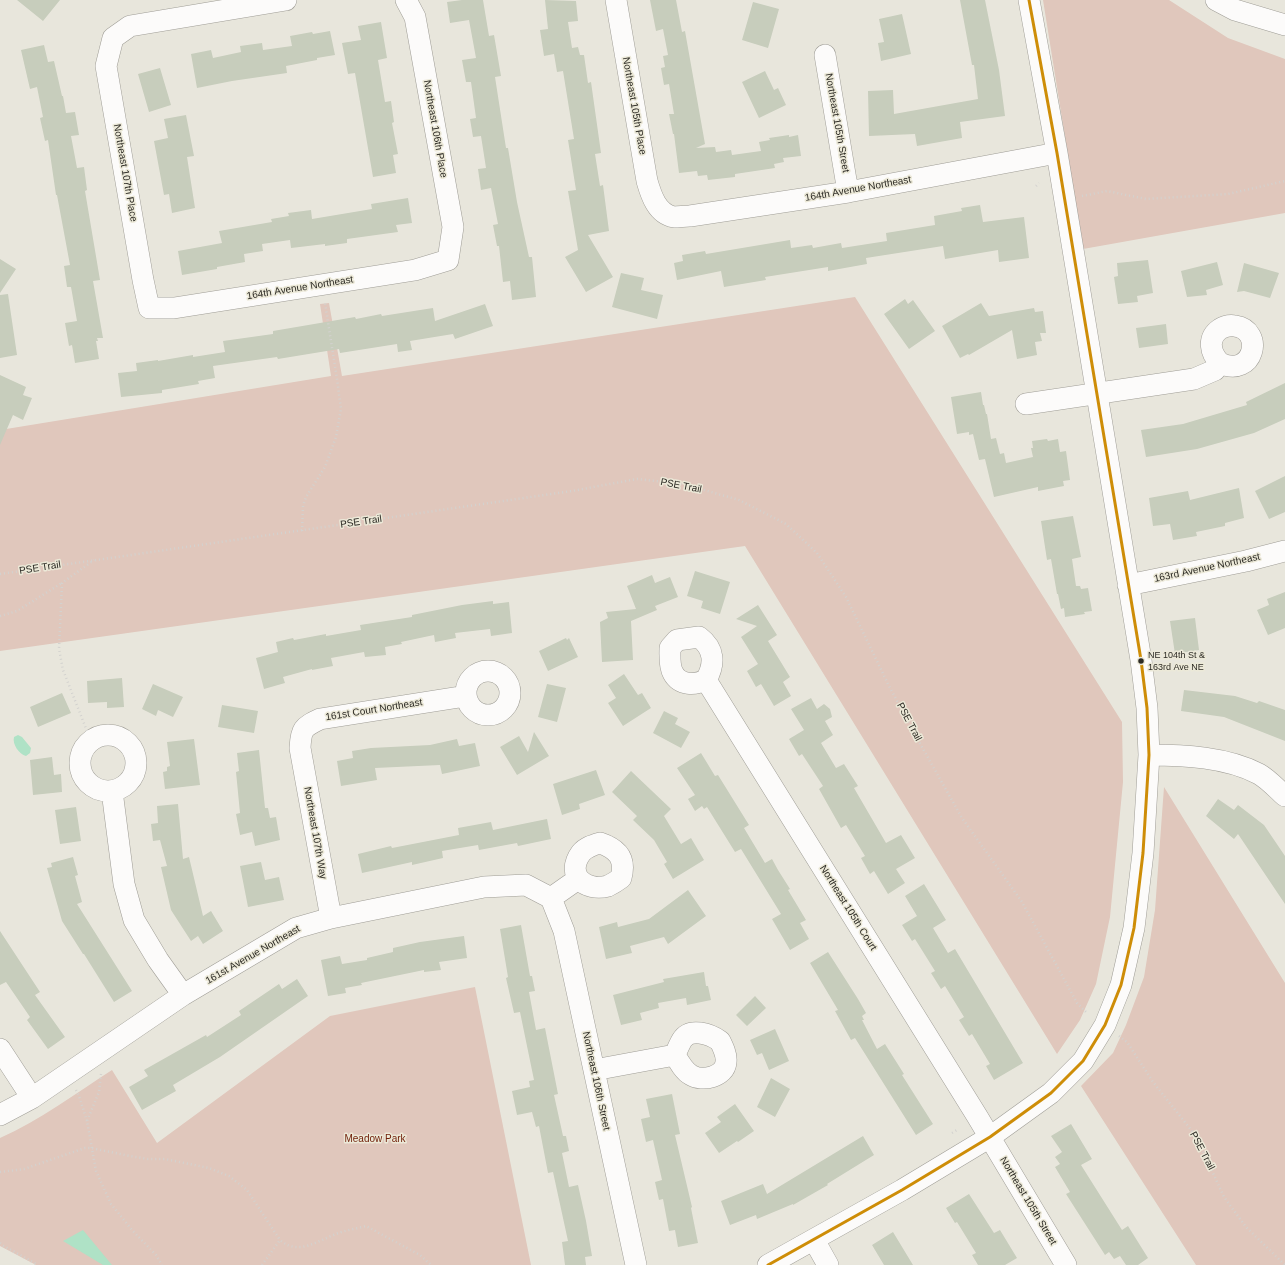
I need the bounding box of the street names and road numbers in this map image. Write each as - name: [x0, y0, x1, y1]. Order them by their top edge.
- street label: Northeast 105th Place: [619, 56, 649, 156]
- street label: Northeast 105th Street: [822, 72, 852, 174]
- street label: Northeast 106th Place: [420, 79, 450, 179]
- street label: Northeast 107th Place: [110, 123, 140, 223]
- street label: 164th Avenue Northeast: [804, 174, 912, 204]
- street label: 164th Avenue Northeast: [246, 274, 354, 302]
- street label: PSE Trail: [659, 476, 703, 496]
- street label: PSE Trail: [339, 513, 383, 531]
- street label: 163rd Avenue Northeast: [1153, 551, 1261, 585]
- street label: PSE Trail: [18, 559, 62, 577]
- street label: 161st Court Northeast: [325, 696, 423, 724]
- street label: PSE Trail: [894, 701, 924, 743]
- street label: Northeast 107th Way: [301, 786, 329, 880]
- street label: Northeast 105th Court: [817, 863, 879, 953]
- street label: 161st Avenue Northeast: [204, 923, 302, 987]
- street label: Northeast 106th Street: [580, 1031, 612, 1131]
- street label: PSE Trail: [1187, 1130, 1217, 1172]
- street label: Northeast 105th Street: [997, 1155, 1059, 1247]

